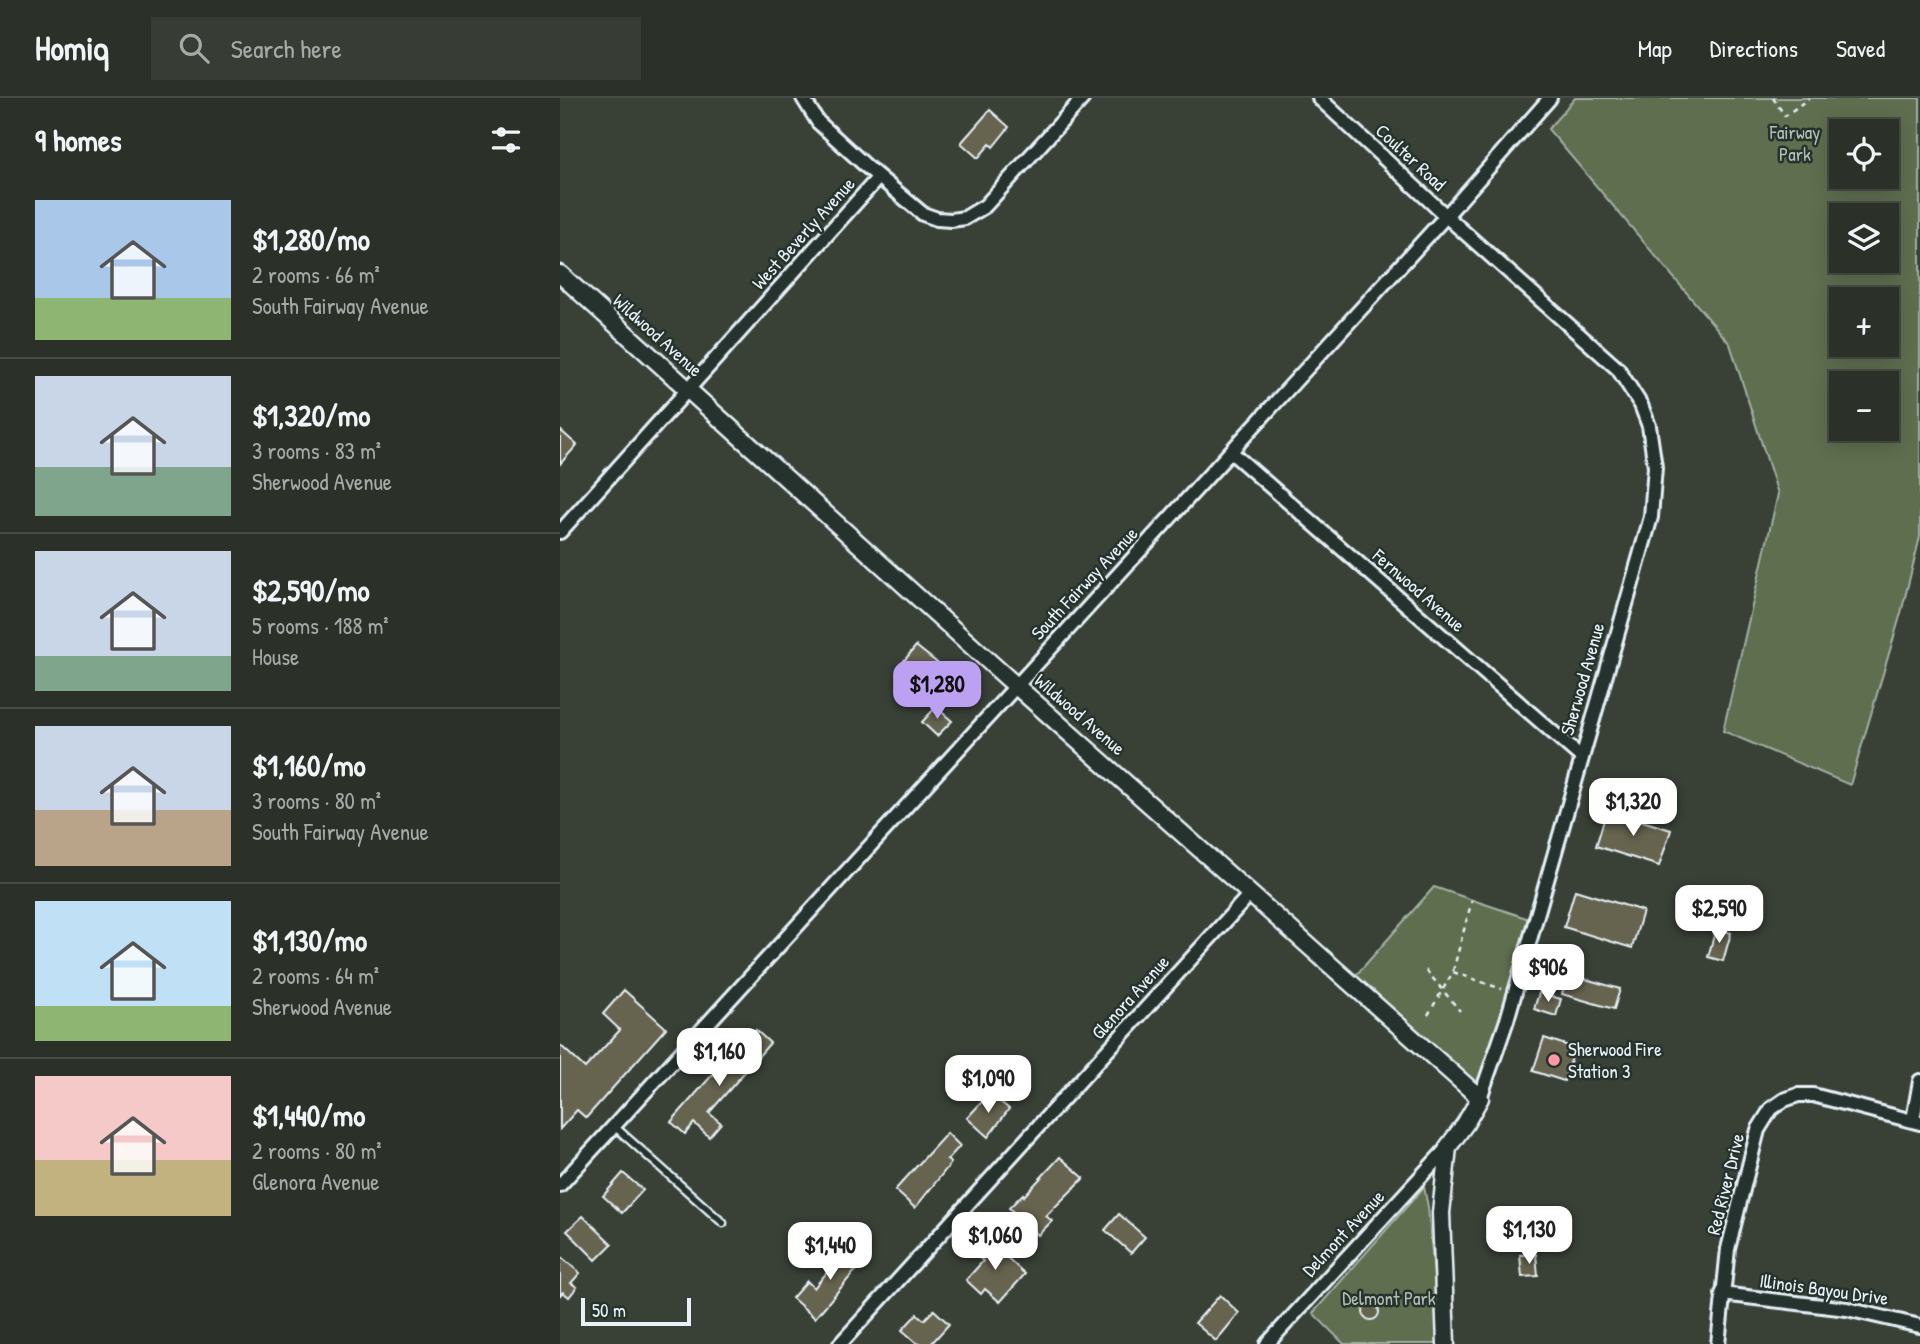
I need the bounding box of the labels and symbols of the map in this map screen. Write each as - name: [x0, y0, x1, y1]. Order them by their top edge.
- street label: Coulter Road: [1370, 118, 1452, 197]
- park label: Fairway Park: [1769, 119, 1820, 167]
- street label: West Beverly Avenue: [746, 171, 861, 295]
- street label: Wildwood Avenue: [607, 288, 709, 383]
- street label: South Fairway Avenue: [1025, 520, 1144, 645]
- street label: Fernwood Avenue: [1366, 542, 1471, 638]
- street label: Sherwood Avenue: [1554, 619, 1611, 738]
- pin: $1,280: [880, 662, 994, 721]
- street label: Wildwood Avenue: [1029, 667, 1131, 761]
- pin: $1,320: [1576, 778, 1690, 838]
- pin: $2,590: [1662, 886, 1776, 945]
- pin: $906: [1507, 944, 1589, 1004]
- street label: Glenora Avenue: [1085, 949, 1175, 1045]
- pin: $1,160: [662, 1028, 776, 1088]
- place label: Sherwood Fire Station 3: [1568, 1036, 1662, 1084]
- marker: Sherwood Fire Station 3: [1546, 1052, 1562, 1068]
- pin: $1,090: [931, 1056, 1045, 1115]
- street label: Red River Drive: [1700, 1130, 1750, 1237]
- street label: Delmont Avenue: [1296, 1184, 1390, 1282]
- pin: $1,130: [1472, 1206, 1586, 1266]
- pin: $1,060: [938, 1212, 1052, 1272]
- pin: $1,440: [773, 1222, 887, 1282]
- street label: Illinois Bayou Drive: [1758, 1267, 1890, 1311]
- park label: Delmont Park: [1342, 1285, 1436, 1311]
- scale bar: [581, 1295, 691, 1327]

